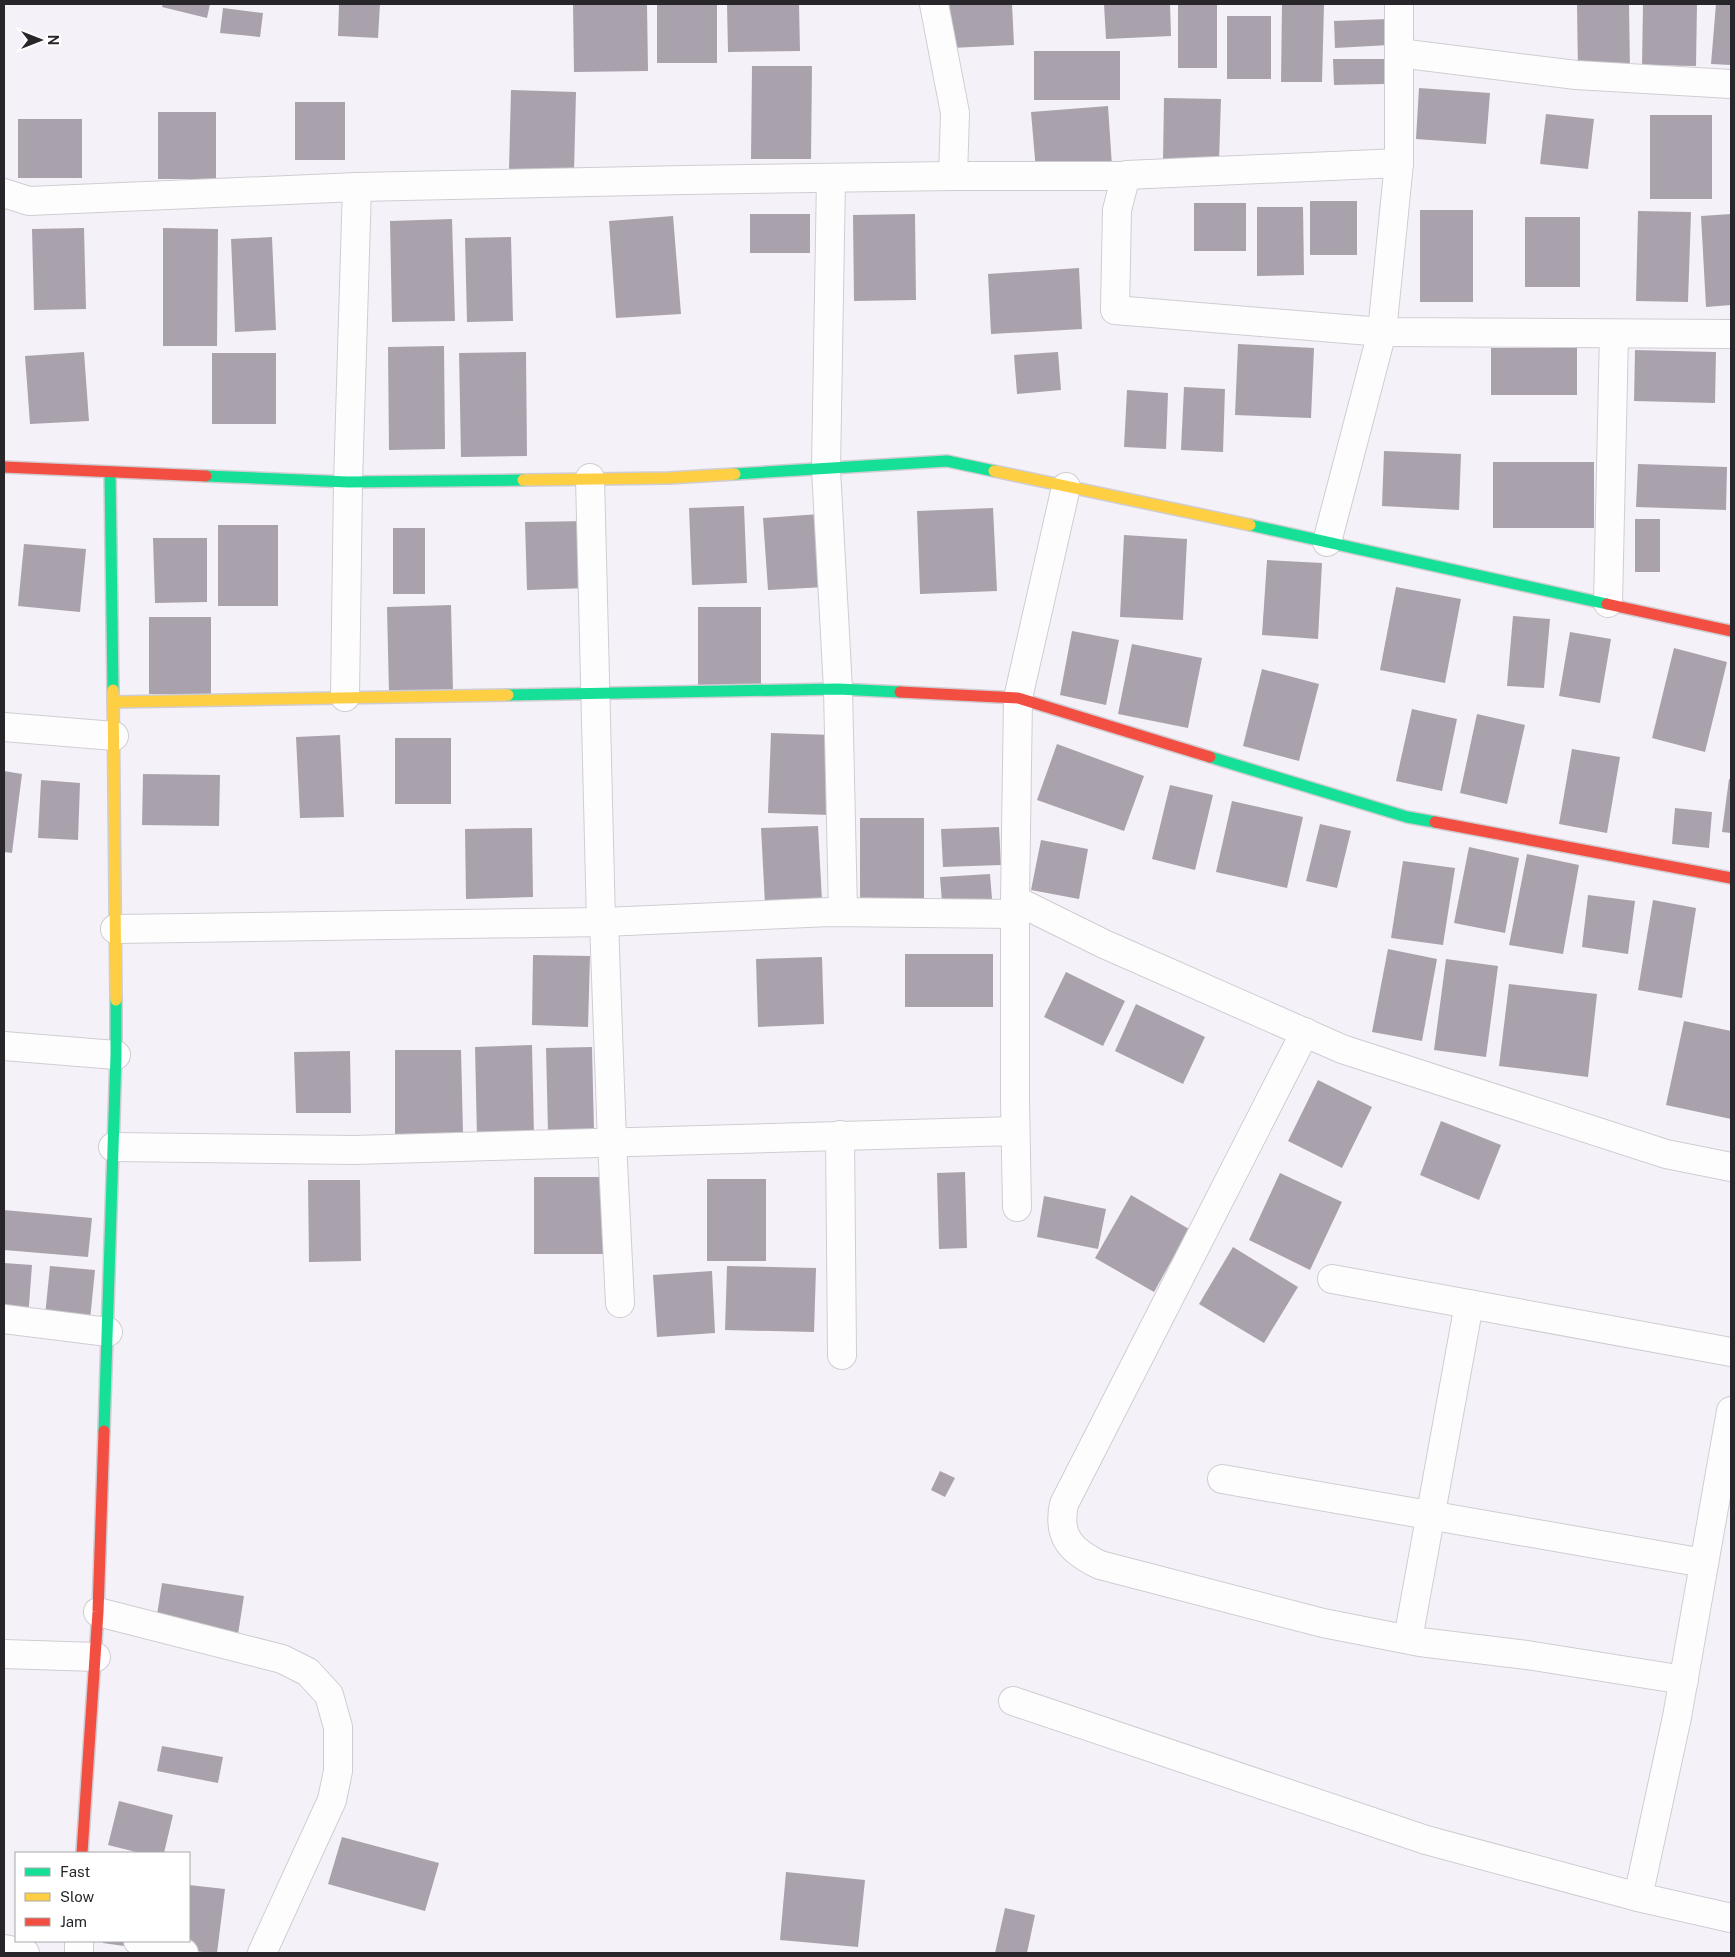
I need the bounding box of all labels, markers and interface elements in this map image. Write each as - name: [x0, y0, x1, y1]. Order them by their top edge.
- north arrow: [15, 15, 65, 65]
- text: N: [45, 35, 61, 45]
- legend: [15, 1852, 190, 1942]
- text: Fast: [60, 1863, 90, 1880]
- text: Slow: [60, 1888, 95, 1905]
- text: Jam: [60, 1913, 87, 1930]

